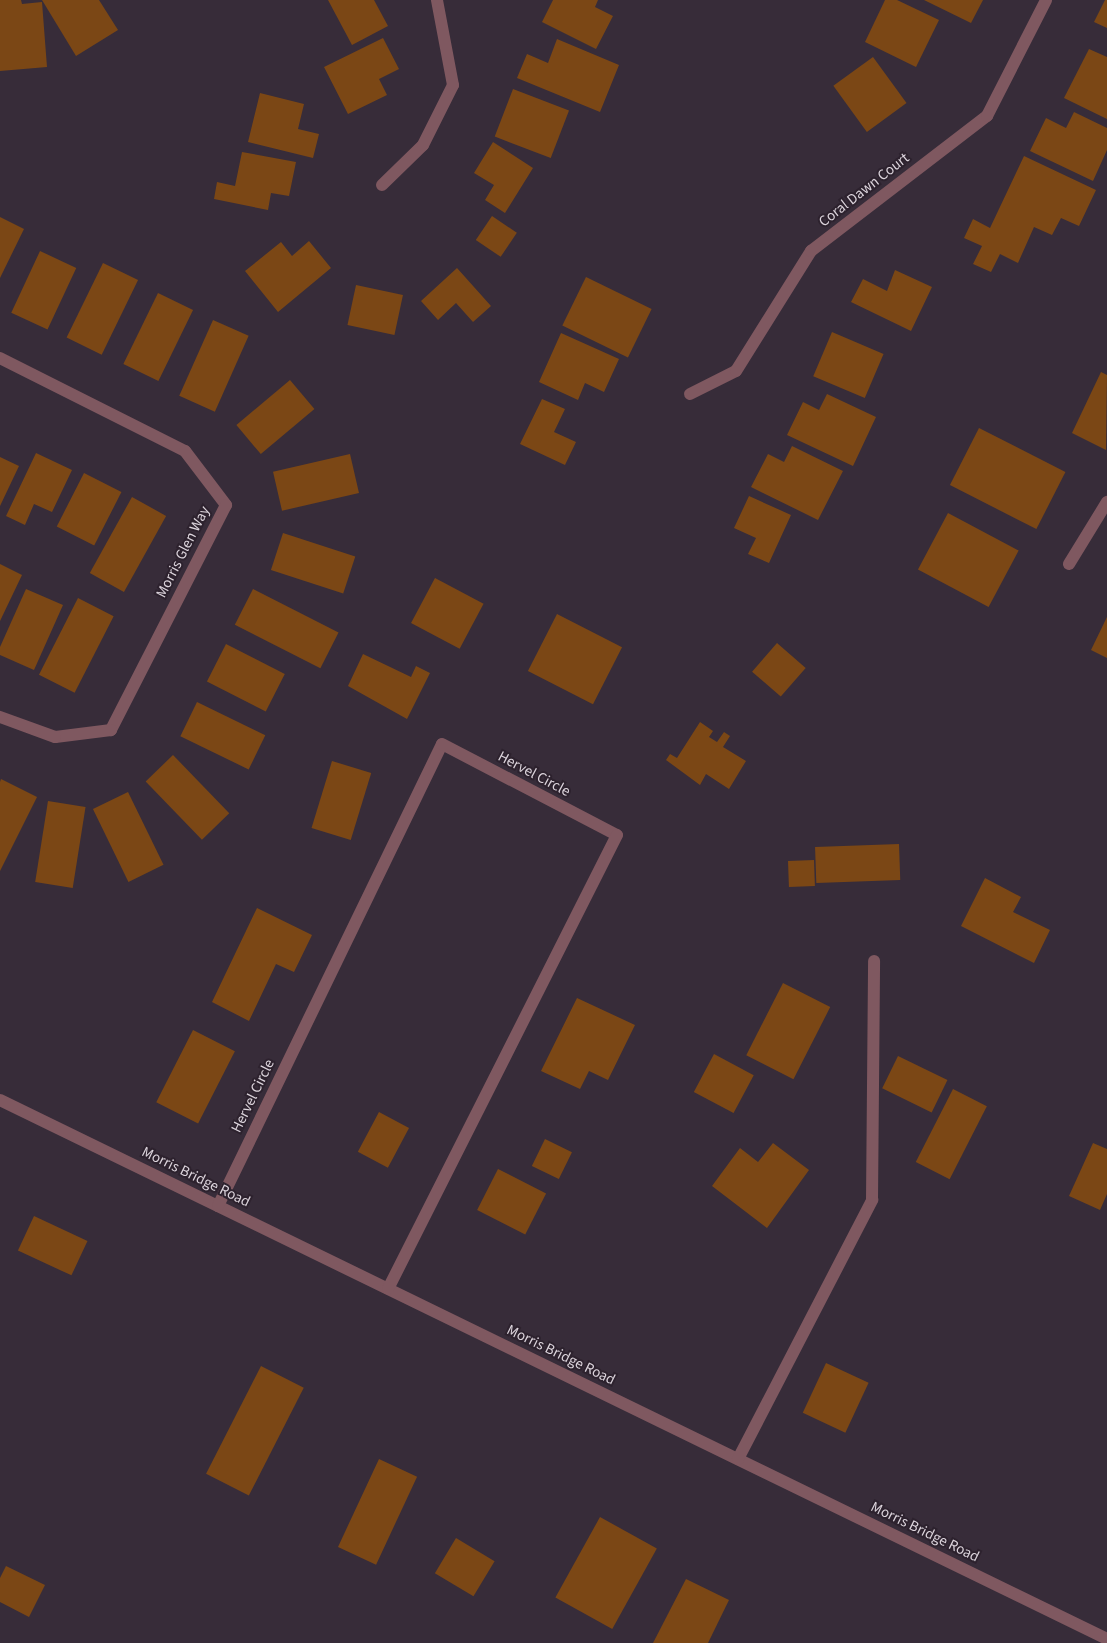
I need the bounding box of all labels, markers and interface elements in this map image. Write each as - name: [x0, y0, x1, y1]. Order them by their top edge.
- street label: Coral Dawn Court: [815, 149, 913, 231]
- street label: Morris Glen Way: [152, 503, 214, 601]
- street label: Hervel Circle: [495, 747, 573, 801]
- street label: Hervel Circle: [228, 1056, 278, 1136]
- street label: Morris Bridge Road: [139, 1143, 253, 1211]
- street label: Morris Bridge Road: [504, 1321, 618, 1389]
- street label: Morris Bridge Road: [868, 1498, 982, 1566]

